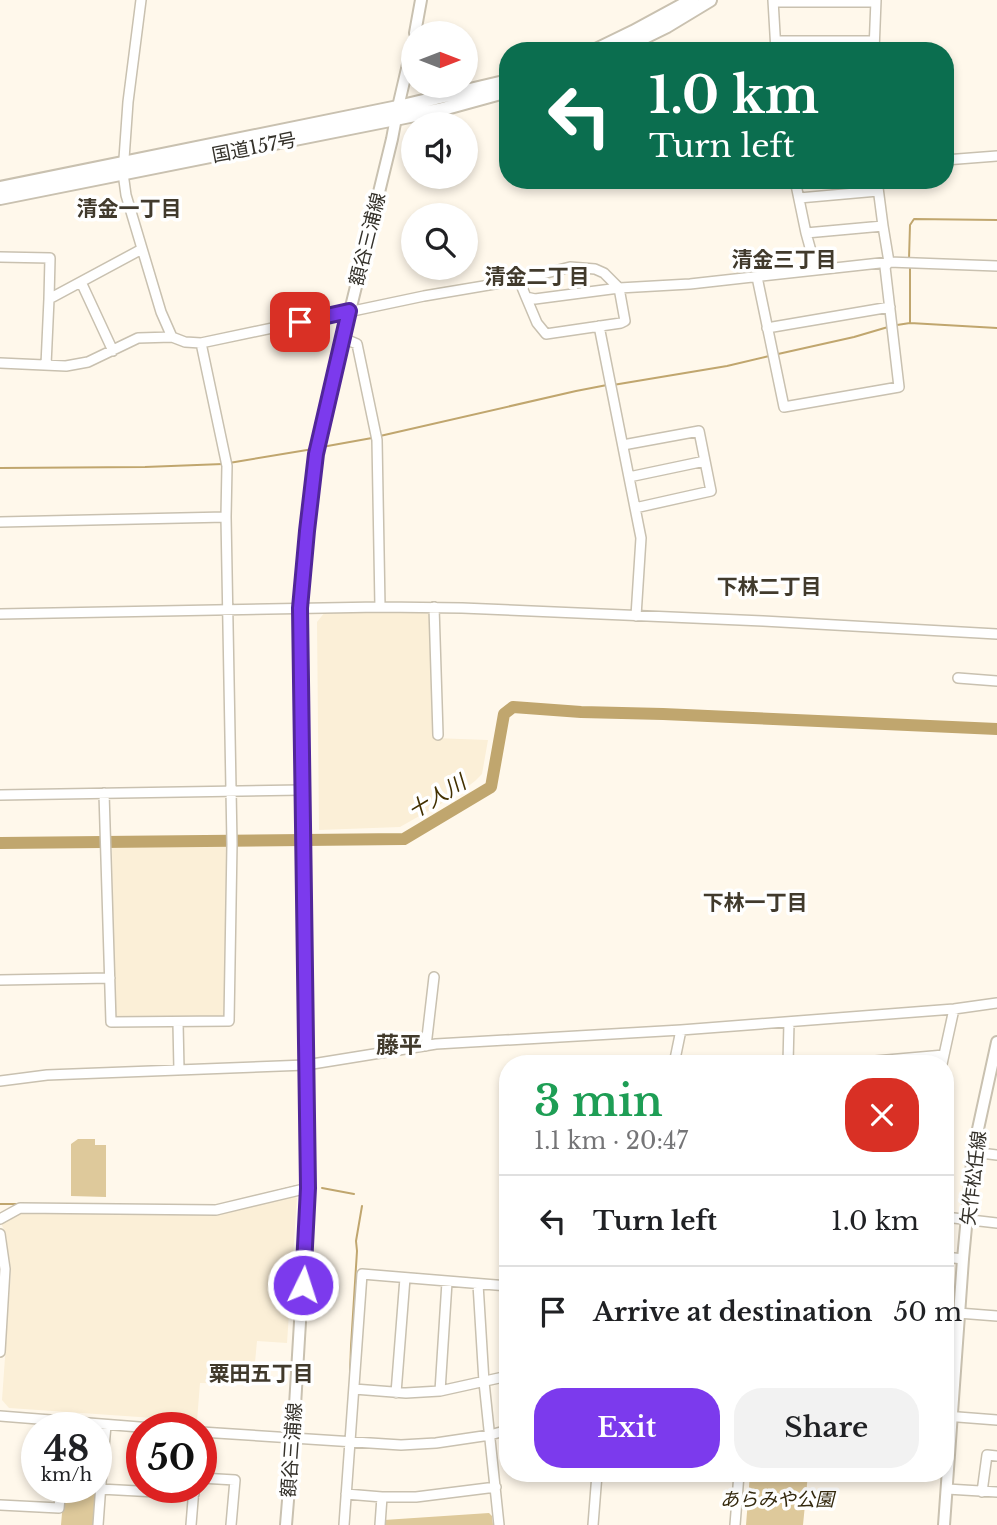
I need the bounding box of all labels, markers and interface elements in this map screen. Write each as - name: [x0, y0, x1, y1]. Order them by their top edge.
- north arrow: [401, 21, 478, 98]
- map controls: [401, 21, 478, 280]
- text: 1.0 km: [649, 65, 819, 126]
- icon: left: [534, 70, 625, 161]
- button: sound: [401, 112, 478, 189]
- text: Turn left: [649, 126, 795, 166]
- street label: 国道157号: [210, 128, 298, 167]
- street label: 額谷三浦線: [345, 190, 390, 288]
- district label: 清金一丁目: [77, 196, 182, 222]
- button: search: [401, 203, 478, 280]
- district label: 清金三丁目: [732, 247, 837, 273]
- district label: 清金二丁目: [485, 264, 590, 290]
- pin: [270, 292, 330, 352]
- icon: arrive: [281, 303, 319, 341]
- district label: 下林二丁目: [717, 574, 822, 600]
- water label: 十人川: [403, 769, 472, 824]
- district label: 下林一丁目: [703, 890, 808, 916]
- district label: 藤平: [376, 1031, 422, 1059]
- text: 3 min: [534, 1075, 663, 1127]
- button: close: [845, 1078, 919, 1152]
- text: 1.1 km · 20:47: [534, 1127, 688, 1155]
- street label: 矢作松任線: [956, 1130, 991, 1227]
- icon: left: [534, 1202, 572, 1240]
- text: Turn left: [593, 1205, 717, 1237]
- text: 1.0 km: [831, 1205, 919, 1237]
- position arrow: [266, 1248, 340, 1322]
- icon: arrive: [534, 1293, 572, 1331]
- text: Arrive at destination: [593, 1296, 873, 1328]
- text: 50 m: [894, 1296, 962, 1328]
- district label: 粟田五丁目: [209, 1361, 314, 1387]
- button: Exit: [534, 1388, 720, 1468]
- button: Share: [734, 1388, 919, 1468]
- street label: 額谷三浦線: [277, 1402, 306, 1498]
- speed limit sign: 50: [126, 1412, 217, 1503]
- text: 48: [44, 1427, 89, 1470]
- text: km/h: [41, 1464, 92, 1486]
- park label: あらみや公園: [720, 1488, 837, 1511]

